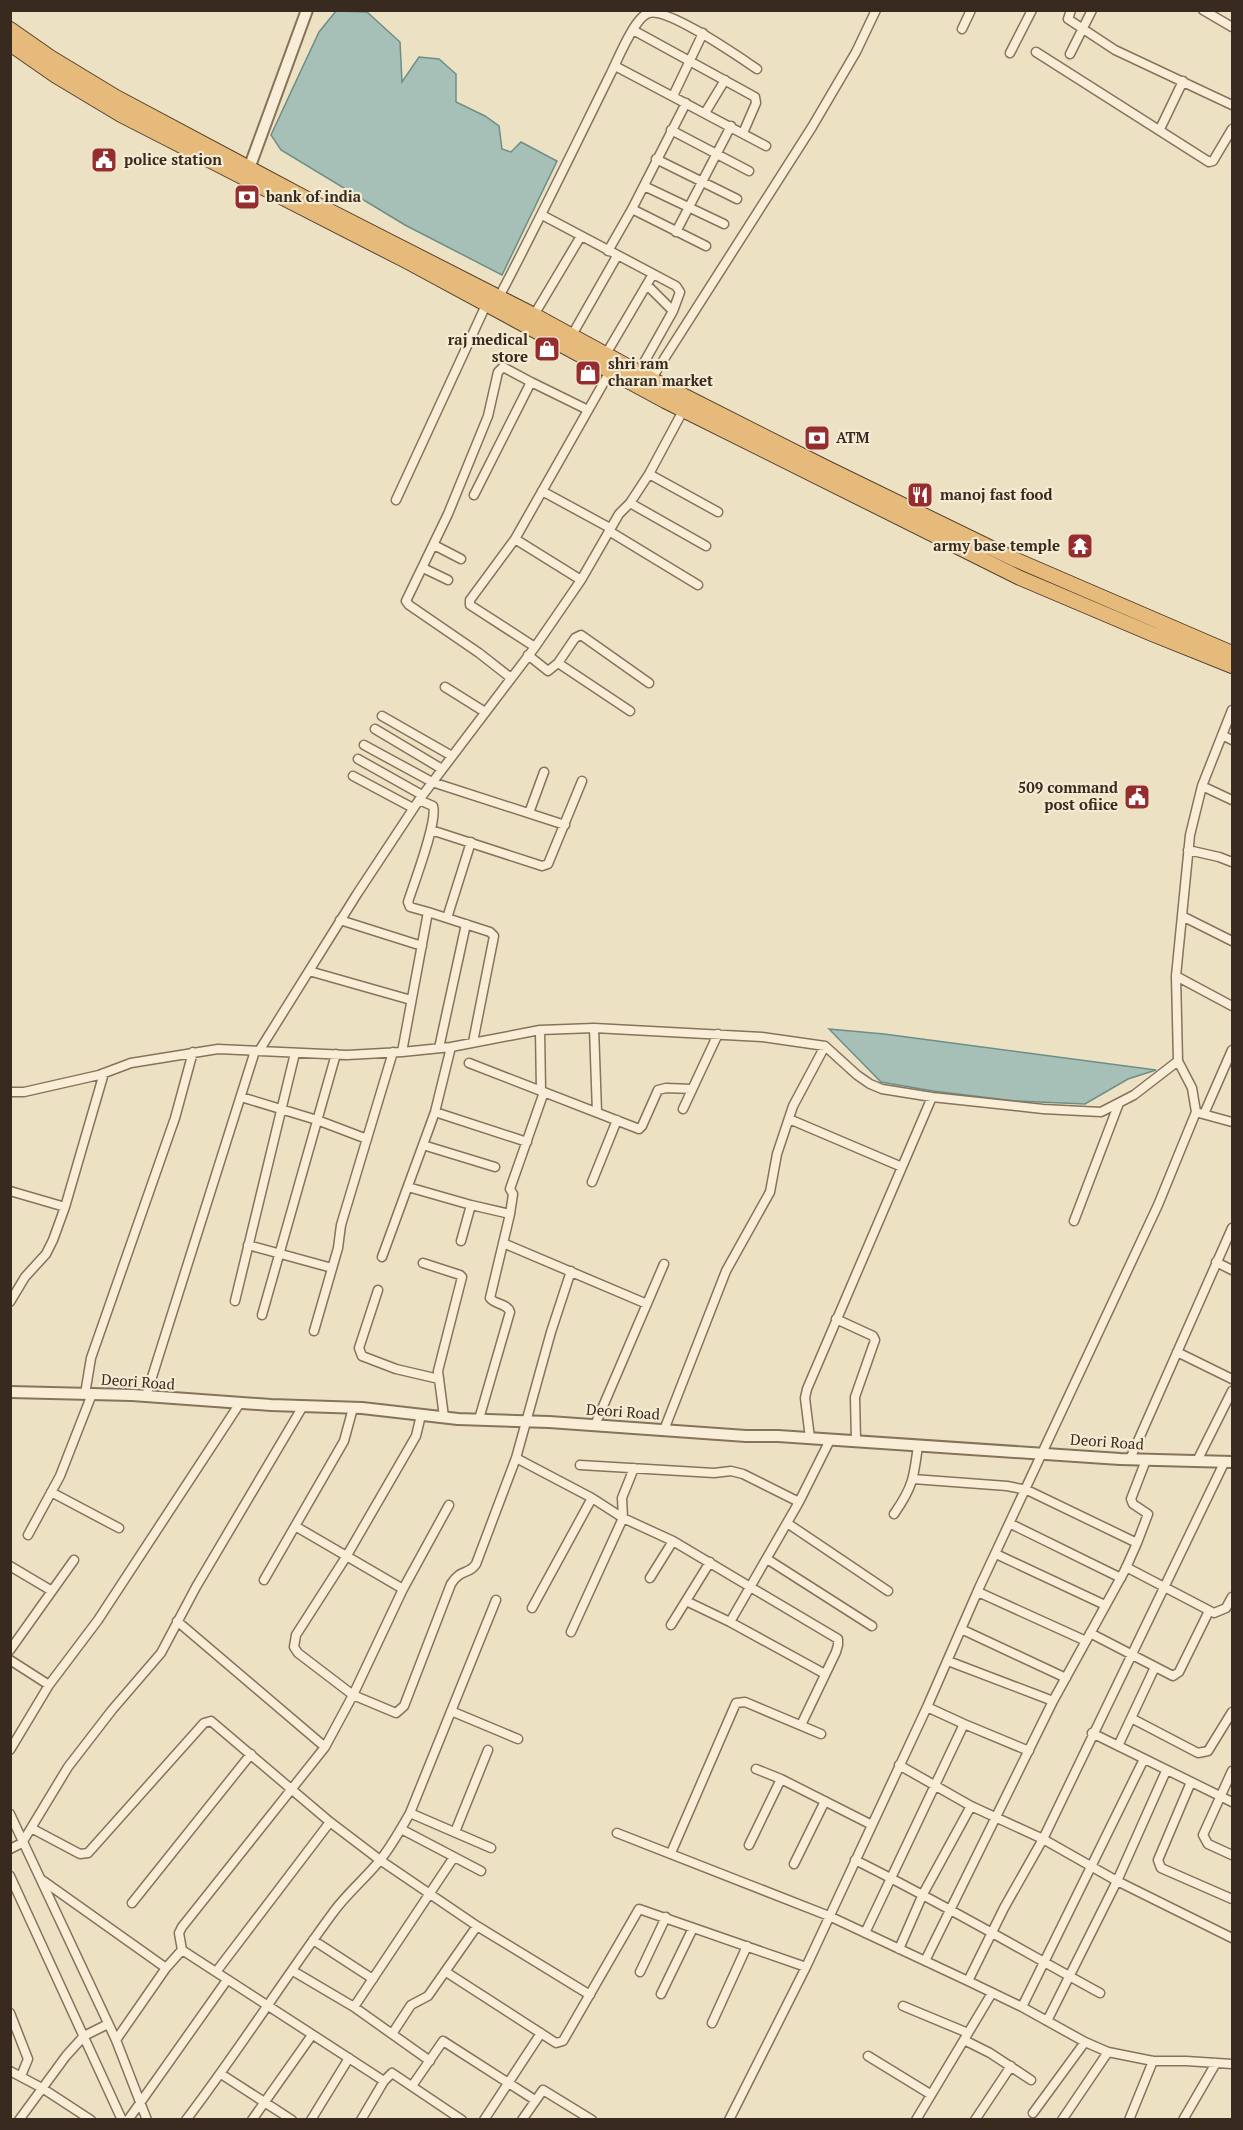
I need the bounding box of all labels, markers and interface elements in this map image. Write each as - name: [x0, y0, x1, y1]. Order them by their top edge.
- public building icon: police station: [89, 145, 119, 175]
- place label: police station: [124, 149, 222, 169]
- bank icon: bank of india: [232, 182, 262, 212]
- place label: bank of india: [265, 186, 362, 206]
- place label: raj medical store: [448, 329, 528, 366]
- shop icon: raj medical store: [532, 334, 562, 364]
- place label: shri ram charan market: [608, 353, 713, 390]
- shop icon: shri ram charan market: [573, 358, 603, 388]
- bank icon: ATM: [802, 423, 832, 453]
- place label: ATM: [836, 427, 870, 447]
- restaurant icon: manoj fast food: [905, 480, 935, 510]
- place label: manoj fast food: [940, 484, 1053, 504]
- temple icon: army base temple: [1065, 531, 1095, 561]
- place label: army base temple: [933, 535, 1060, 555]
- place label: 509 command post ofiice: [1018, 777, 1118, 814]
- public building icon: 509 command post ofiice: [1122, 782, 1152, 812]
- street label: Deori Road: [101, 1368, 176, 1394]
- street label: Deori Road: [586, 1398, 661, 1424]
- street label: Deori Road: [1070, 1428, 1145, 1454]

